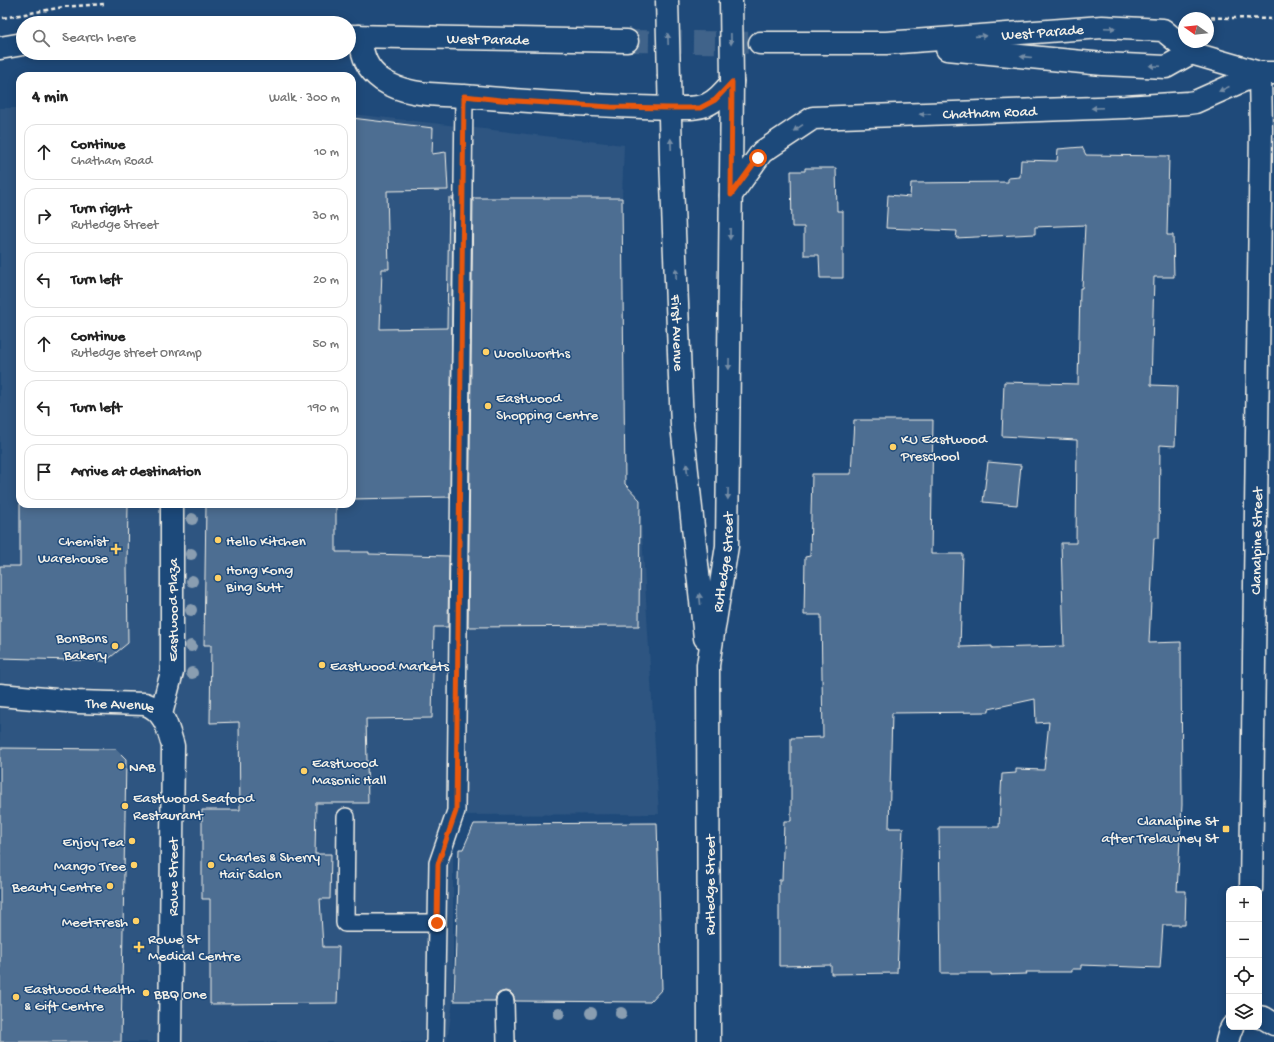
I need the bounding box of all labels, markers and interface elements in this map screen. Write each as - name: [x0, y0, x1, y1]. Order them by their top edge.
- north arrow: [1178, 12, 1214, 48]
- search box: [16, 16, 356, 60]
- street label: West Parade: [1001, 21, 1085, 45]
- one-way arrow: [1104, 24, 1116, 31]
- icon: search: [30, 27, 52, 49]
- text: Search here: [62, 29, 136, 47]
- street label: West Parade: [447, 31, 530, 50]
- one-way arrow: [665, 33, 672, 45]
- one-way arrow: [728, 33, 734, 46]
- one-way arrow: [975, 33, 987, 40]
- one-way arrow: [1020, 53, 1032, 60]
- one-way arrow: [1149, 63, 1161, 70]
- one-way arrow: [1218, 86, 1230, 92]
- text: 4 min: [32, 88, 68, 108]
- text: Walk · 300 m: [269, 91, 340, 106]
- street label: Chatham Road: [942, 103, 1038, 124]
- one-way arrow: [1090, 105, 1103, 111]
- one-way arrow: [918, 111, 931, 117]
- one-way arrow: [793, 124, 804, 131]
- text: Continue: [71, 136, 125, 154]
- one-way arrow: [668, 137, 674, 150]
- icon: ahead: [33, 141, 55, 163]
- text: 10 m: [314, 145, 339, 160]
- route start: [749, 149, 767, 167]
- text: Chatham Road: [71, 154, 152, 169]
- text: Turn right: [71, 200, 131, 218]
- icon: right: [33, 205, 55, 227]
- text: 30 m: [313, 209, 339, 224]
- text: Rutledge Street: [71, 218, 158, 233]
- one-way arrow: [727, 228, 733, 241]
- one-way arrow: [673, 267, 679, 280]
- icon: left: [33, 269, 55, 291]
- text: Turn left: [71, 271, 122, 289]
- text: 20 m: [313, 273, 339, 288]
- street label: First Avenue: [666, 293, 687, 372]
- text: Continue: [71, 328, 125, 346]
- icon: ahead: [33, 333, 55, 355]
- text: 50 m: [312, 337, 339, 352]
- place label: Woolworths: [494, 345, 571, 363]
- text: Rutledge street Onramp: [71, 346, 202, 361]
- marker: Woolworths: [481, 347, 491, 357]
- one-way arrow: [726, 358, 732, 371]
- place label: Eastwood Shopping Centre: [496, 390, 598, 425]
- icon: left: [33, 397, 55, 419]
- text: Turn left: [71, 399, 122, 417]
- text: 190 m: [308, 401, 339, 416]
- marker: Eastwood Shopping Centre: [483, 401, 493, 411]
- place label: KU Eastwood Preschool: [900, 431, 988, 466]
- marker: KU Eastwood Preschool: [888, 442, 898, 452]
- icon: arrive: [33, 461, 55, 483]
- text: Arrive at destination: [71, 463, 201, 481]
- one-way arrow: [683, 463, 690, 476]
- street label: Clanalpine Street: [1248, 485, 1268, 595]
- one-way arrow: [725, 488, 731, 501]
- street label: Rutledge Street: [710, 510, 738, 614]
- place label: Chemist Warehouse: [38, 533, 110, 568]
- place label: Hello Kitchen: [226, 533, 306, 551]
- marker: Hello Kitchen: [213, 535, 223, 545]
- marker: Chemist Warehouse: [111, 544, 121, 554]
- street label: Eastwood Plaza: [165, 557, 183, 662]
- place label: Hong Kong Bing Sutt: [225, 562, 293, 597]
- marker: Hong Kong Bing Sutt: [213, 573, 223, 583]
- one-way arrow: [697, 593, 704, 605]
- place label: BonBons Bakery: [55, 630, 108, 665]
- marker: BonBons Bakery: [110, 641, 120, 651]
- place label: Eastwood Markets: [330, 658, 449, 676]
- marker: Eastwood Markets: [317, 660, 327, 670]
- street label: The Avenue: [84, 695, 158, 718]
- place label: Eastwood Masonic Hall: [312, 755, 387, 790]
- place label: NAB: [129, 759, 156, 777]
- marker: NAB: [116, 761, 126, 771]
- marker: Eastwood Masonic Hall: [299, 766, 309, 776]
- place label: Eastwood Seafood Restaurant: [133, 790, 255, 825]
- marker: Eastwood Seafood Restaurant: [120, 801, 130, 811]
- place label: Clanalpine St after Trelawney St: [1101, 813, 1220, 848]
- marker: Clanalpine St after Trelawney St: [1221, 824, 1231, 834]
- street label: Rutledge Street: [702, 833, 720, 935]
- place label: Enjoy Tea: [63, 834, 125, 852]
- marker: Enjoy Tea: [127, 836, 137, 846]
- street label: Rowe Street: [165, 836, 183, 916]
- place label: Charles & Sherry Hair Salon: [219, 849, 321, 884]
- place label: Mango Tree: [54, 858, 126, 876]
- marker: Mango Tree: [129, 860, 139, 870]
- marker: Charles & Sherry Hair Salon: [206, 860, 216, 870]
- place label: Beauty Centre: [11, 879, 102, 897]
- marker: Beauty Centre: [105, 881, 115, 891]
- map controls: [1226, 886, 1262, 1030]
- button: +: [1226, 886, 1262, 922]
- place label: MeetFresh: [62, 914, 128, 932]
- route end: [428, 914, 446, 932]
- marker: MeetFresh: [131, 916, 141, 926]
- button: −: [1226, 922, 1262, 958]
- place label: Rowe St Medical Centre: [148, 931, 241, 966]
- marker: Rowe St Medical Centre: [133, 941, 145, 953]
- button: locate: [1226, 958, 1262, 994]
- place label: Eastwood Health & Gift Centre: [24, 981, 135, 1016]
- place label: BBQ One: [153, 986, 207, 1004]
- marker: BBQ One: [141, 988, 151, 998]
- marker: Eastwood Health & Gift Centre: [11, 992, 21, 1002]
- button: layers: [1226, 994, 1262, 1030]

